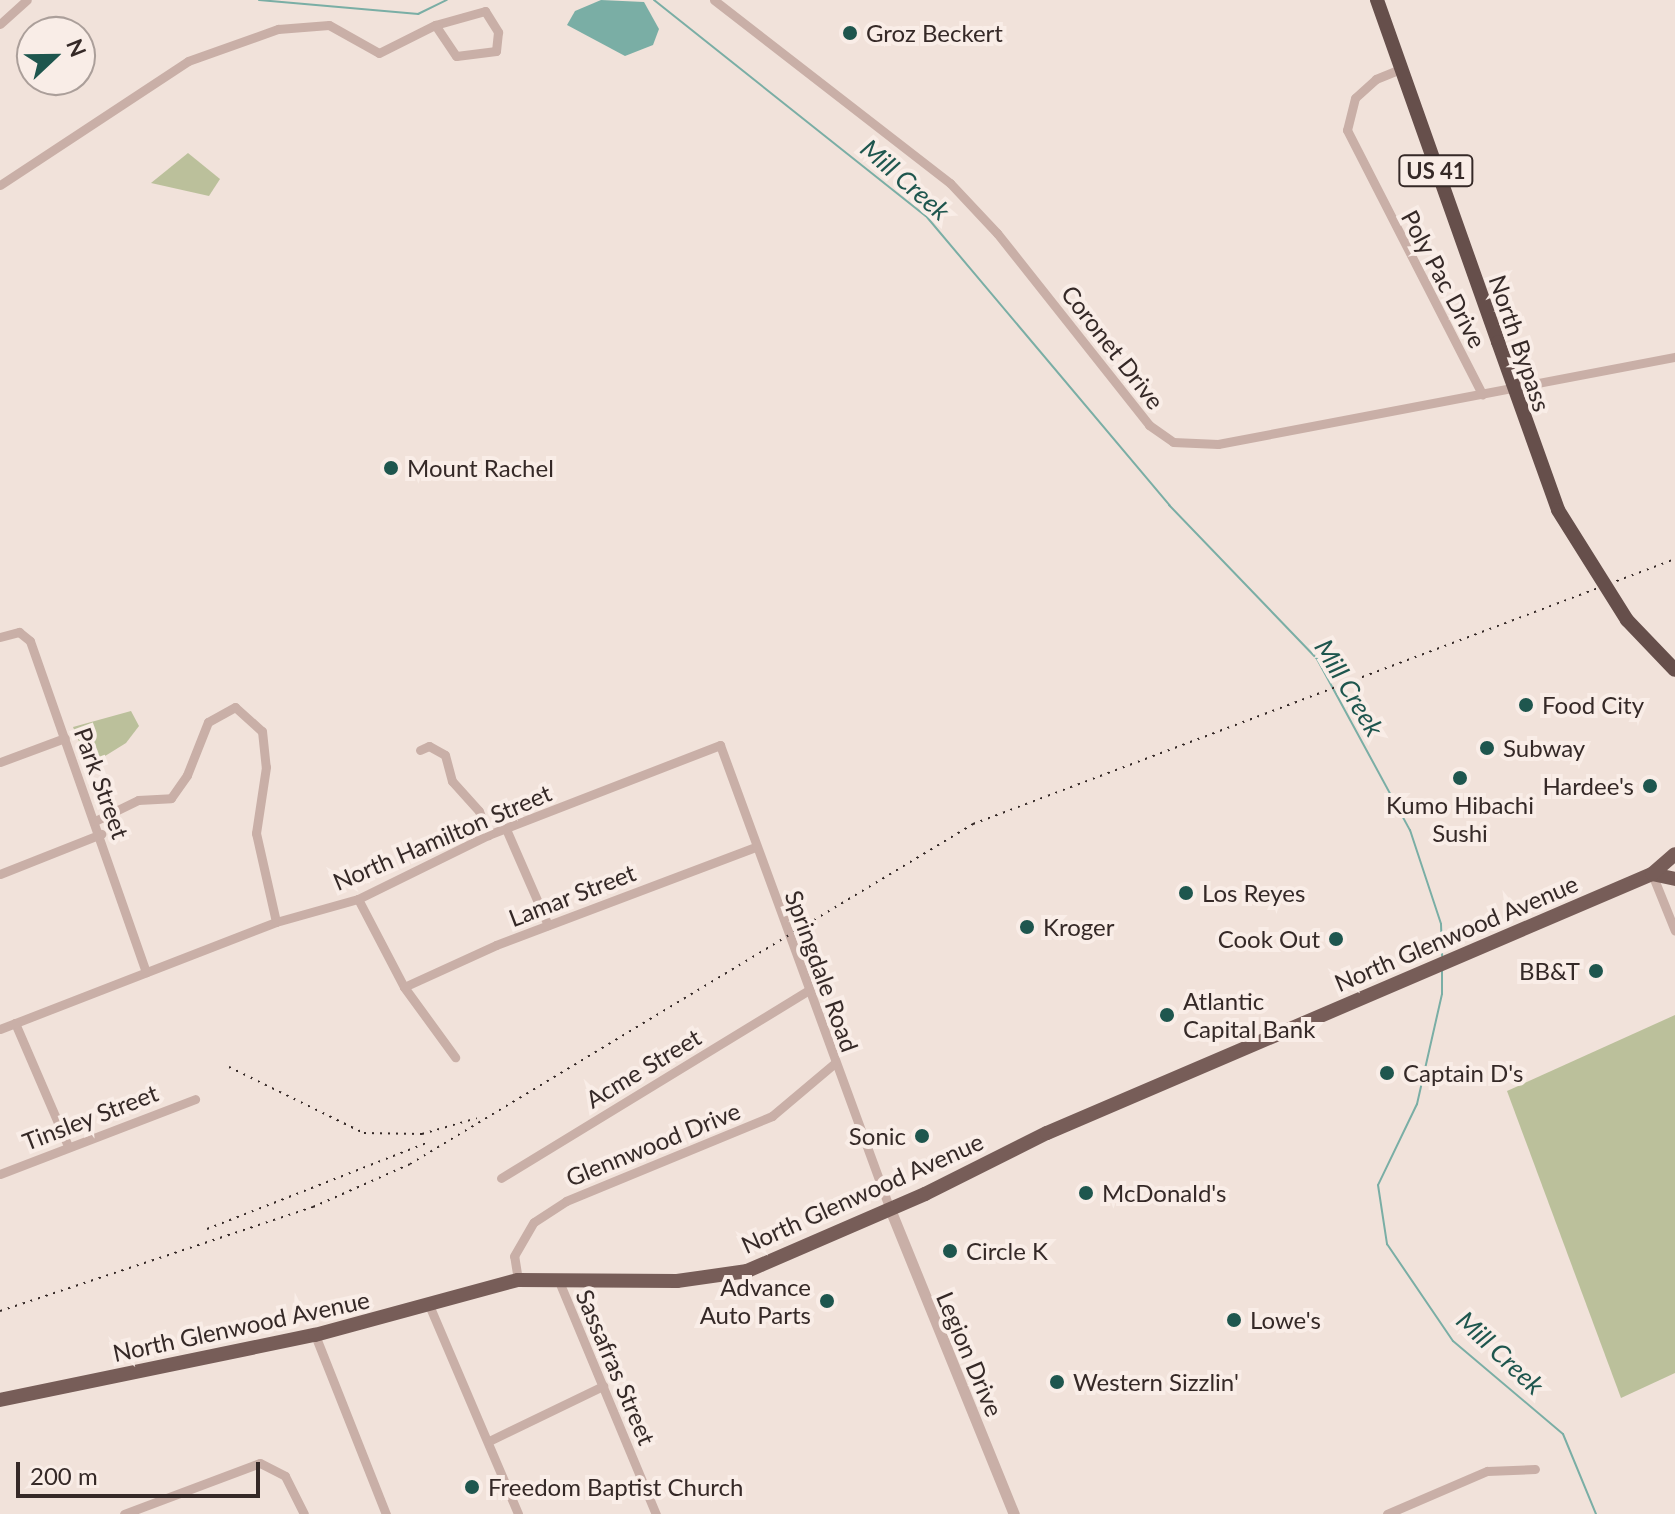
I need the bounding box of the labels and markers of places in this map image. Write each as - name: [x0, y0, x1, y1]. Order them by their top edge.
- place label: Groz Beckert: [866, 19, 1003, 47]
- marker: Groz Beckert: [841, 24, 859, 42]
- place label: Mount Rachel: [407, 454, 554, 482]
- marker: Mount Rachel: [382, 459, 400, 477]
- place label: Food City: [1542, 691, 1644, 719]
- marker: Food City: [1517, 696, 1535, 714]
- place label: Subway: [1503, 734, 1585, 762]
- marker: Subway: [1478, 739, 1496, 757]
- marker: Kumo Hibachi Sushi: [1451, 769, 1469, 787]
- place label: Hardee's: [1542, 772, 1634, 800]
- marker: Hardee's: [1641, 777, 1659, 795]
- place label: Kumo Hibachi Sushi: [1386, 791, 1534, 847]
- place label: Los Reyes: [1202, 879, 1305, 907]
- marker: Los Reyes: [1177, 884, 1195, 902]
- place label: Kroger: [1043, 913, 1114, 941]
- marker: Kroger: [1018, 918, 1036, 936]
- place label: Cook Out: [1218, 925, 1320, 953]
- marker: Cook Out: [1327, 930, 1345, 948]
- place label: BB&T: [1519, 957, 1580, 985]
- marker: BB&T: [1587, 962, 1605, 980]
- place label: Atlantic Capital Bank: [1183, 987, 1315, 1043]
- marker: Atlantic Capital Bank: [1158, 1006, 1176, 1024]
- place label: Captain D's: [1403, 1059, 1523, 1087]
- marker: Captain D's: [1378, 1064, 1396, 1082]
- place label: Sonic: [849, 1122, 906, 1150]
- marker: Sonic: [913, 1127, 931, 1145]
- place label: McDonald's: [1102, 1179, 1226, 1207]
- marker: McDonald's: [1077, 1184, 1095, 1202]
- place label: Circle K: [966, 1237, 1048, 1265]
- marker: Circle K: [941, 1242, 959, 1260]
- place label: Advance Auto Parts: [700, 1273, 811, 1329]
- marker: Advance Auto Parts: [818, 1292, 836, 1310]
- place label: Lowe's: [1250, 1306, 1321, 1334]
- marker: Lowe's: [1225, 1311, 1243, 1329]
- place label: Western Sizzlin': [1073, 1368, 1239, 1396]
- marker: Western Sizzlin': [1048, 1373, 1066, 1391]
- place label: Freedom Baptist Church: [488, 1473, 743, 1501]
- marker: Freedom Baptist Church: [463, 1478, 481, 1496]

